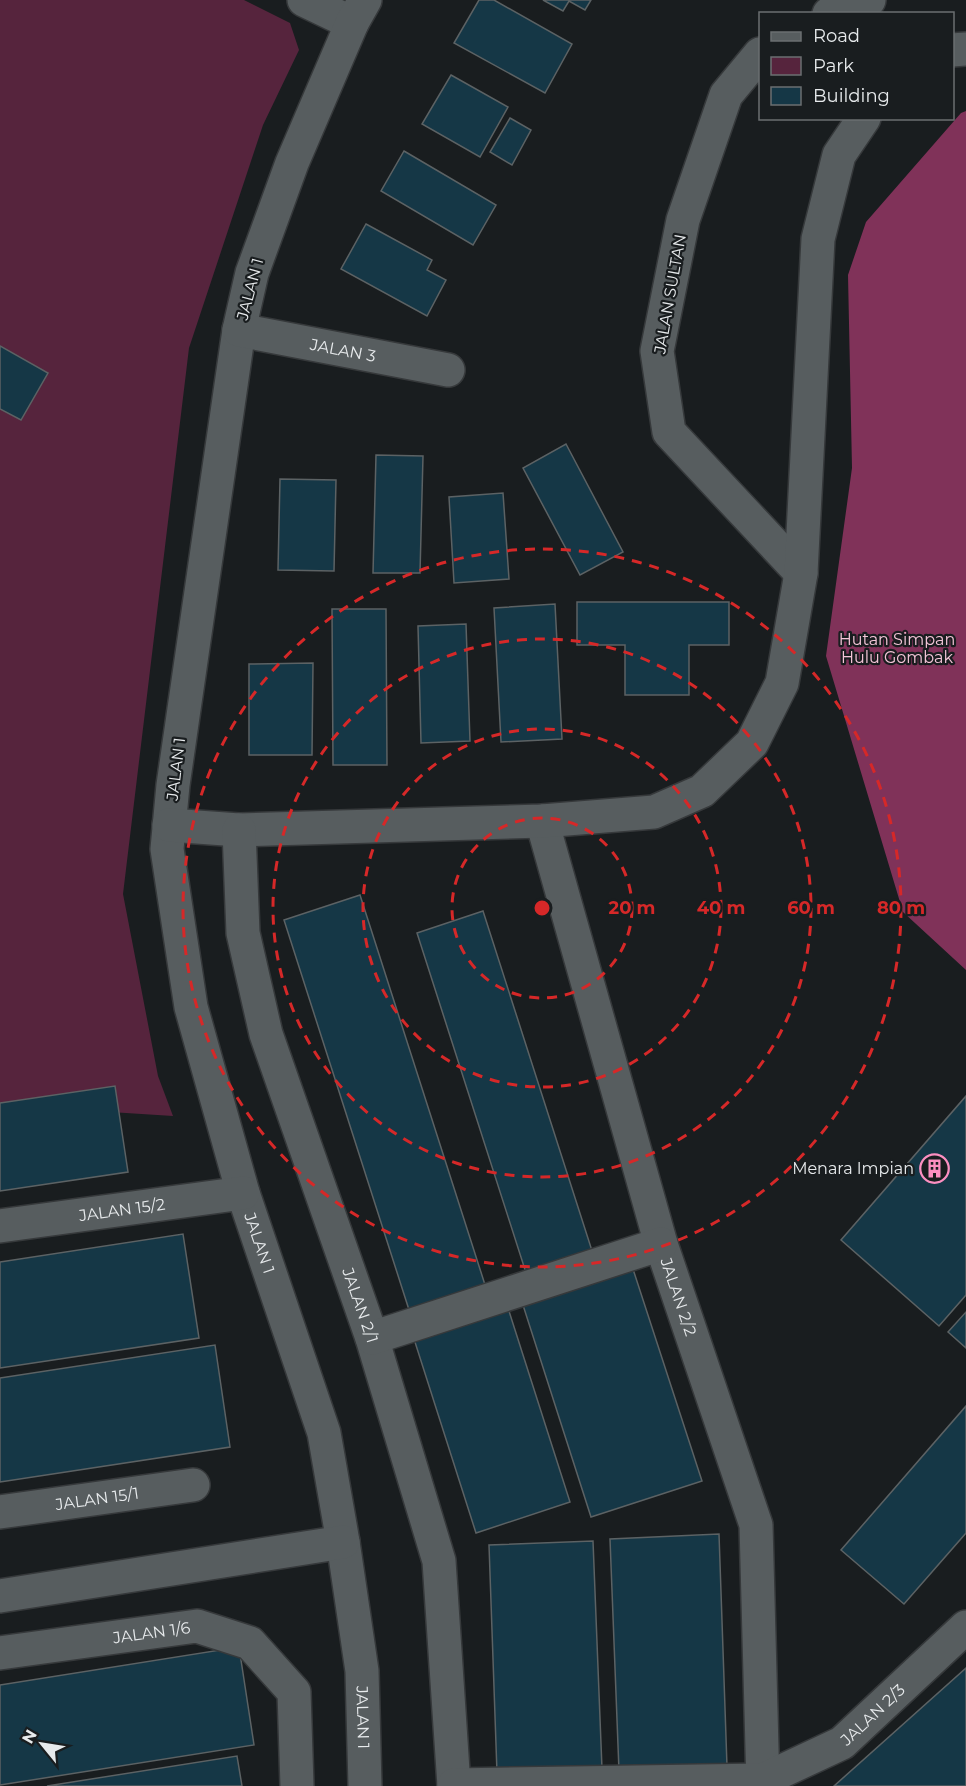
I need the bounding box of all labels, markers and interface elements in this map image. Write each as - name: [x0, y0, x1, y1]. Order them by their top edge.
- legend: [759, 12, 954, 120]
- text: Road: [813, 25, 860, 47]
- text: Park: [813, 55, 854, 77]
- text: Building: [813, 85, 890, 107]
- street label: JALAN SULTAN: [650, 233, 690, 356]
- street label: JALAN 1: [232, 256, 267, 323]
- street label: JALAN 3: [308, 334, 378, 366]
- park label: Hutan Simpan Hulu Gombak: [839, 630, 955, 667]
- street label: JALAN 1: [163, 737, 189, 802]
- text: 20 m: [609, 897, 655, 919]
- text: 40 m: [697, 897, 745, 919]
- text: 60 m: [787, 897, 835, 919]
- text: 80 m: [877, 897, 925, 919]
- centre of rings: [532, 898, 552, 918]
- building icon: Menara Impian: [919, 1152, 951, 1184]
- place label: Menara Impian: [792, 1159, 914, 1178]
- street label: JALAN 15/2: [77, 1194, 166, 1225]
- street label: JALAN 1: [240, 1209, 279, 1276]
- street label: JALAN 2/2: [656, 1254, 701, 1338]
- street label: JALAN 2/1: [338, 1264, 382, 1345]
- street label: JALAN 15/1: [53, 1483, 140, 1514]
- street label: JALAN 1/6: [111, 1617, 192, 1647]
- street label: JALAN 2/3: [836, 1680, 909, 1750]
- street label: JALAN 1: [353, 1685, 374, 1749]
- north arrow: [12, 1714, 72, 1774]
- text: N: [18, 1726, 41, 1747]

